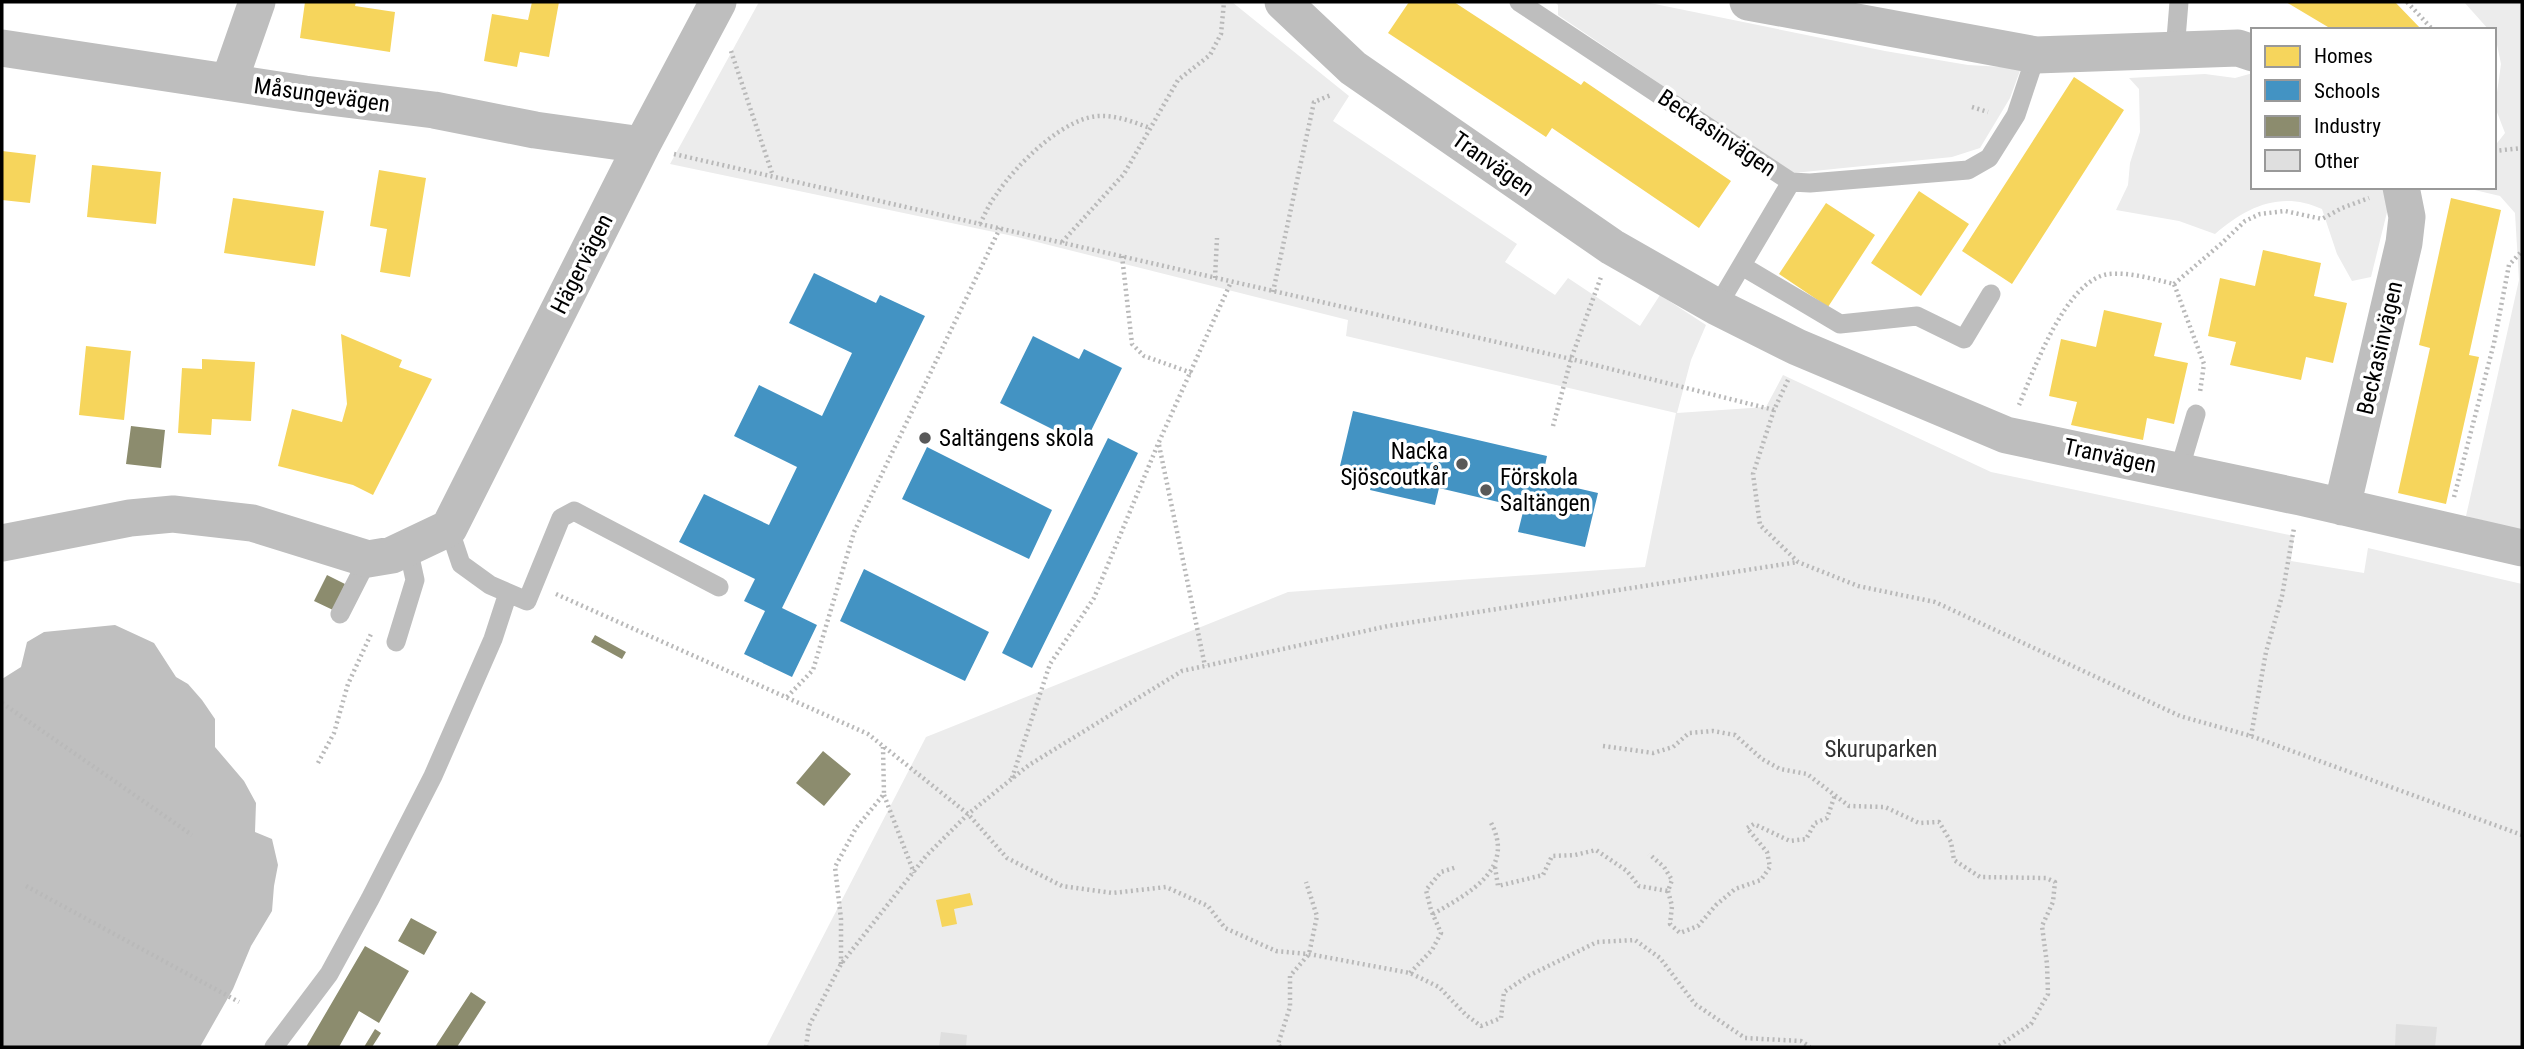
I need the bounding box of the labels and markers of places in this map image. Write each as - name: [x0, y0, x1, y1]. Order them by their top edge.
- place label: Saltängens skola: [939, 425, 1094, 452]
- marker: Saltängens skola: [917, 430, 933, 446]
- place label: Nacka Sjöscoutkår: [1340, 438, 1448, 491]
- marker: Nacka Sjöscoutkår: [1454, 456, 1470, 472]
- place label: Förskola Saltängen: [1500, 464, 1590, 517]
- marker: Förskola Saltängen: [1478, 482, 1494, 498]

